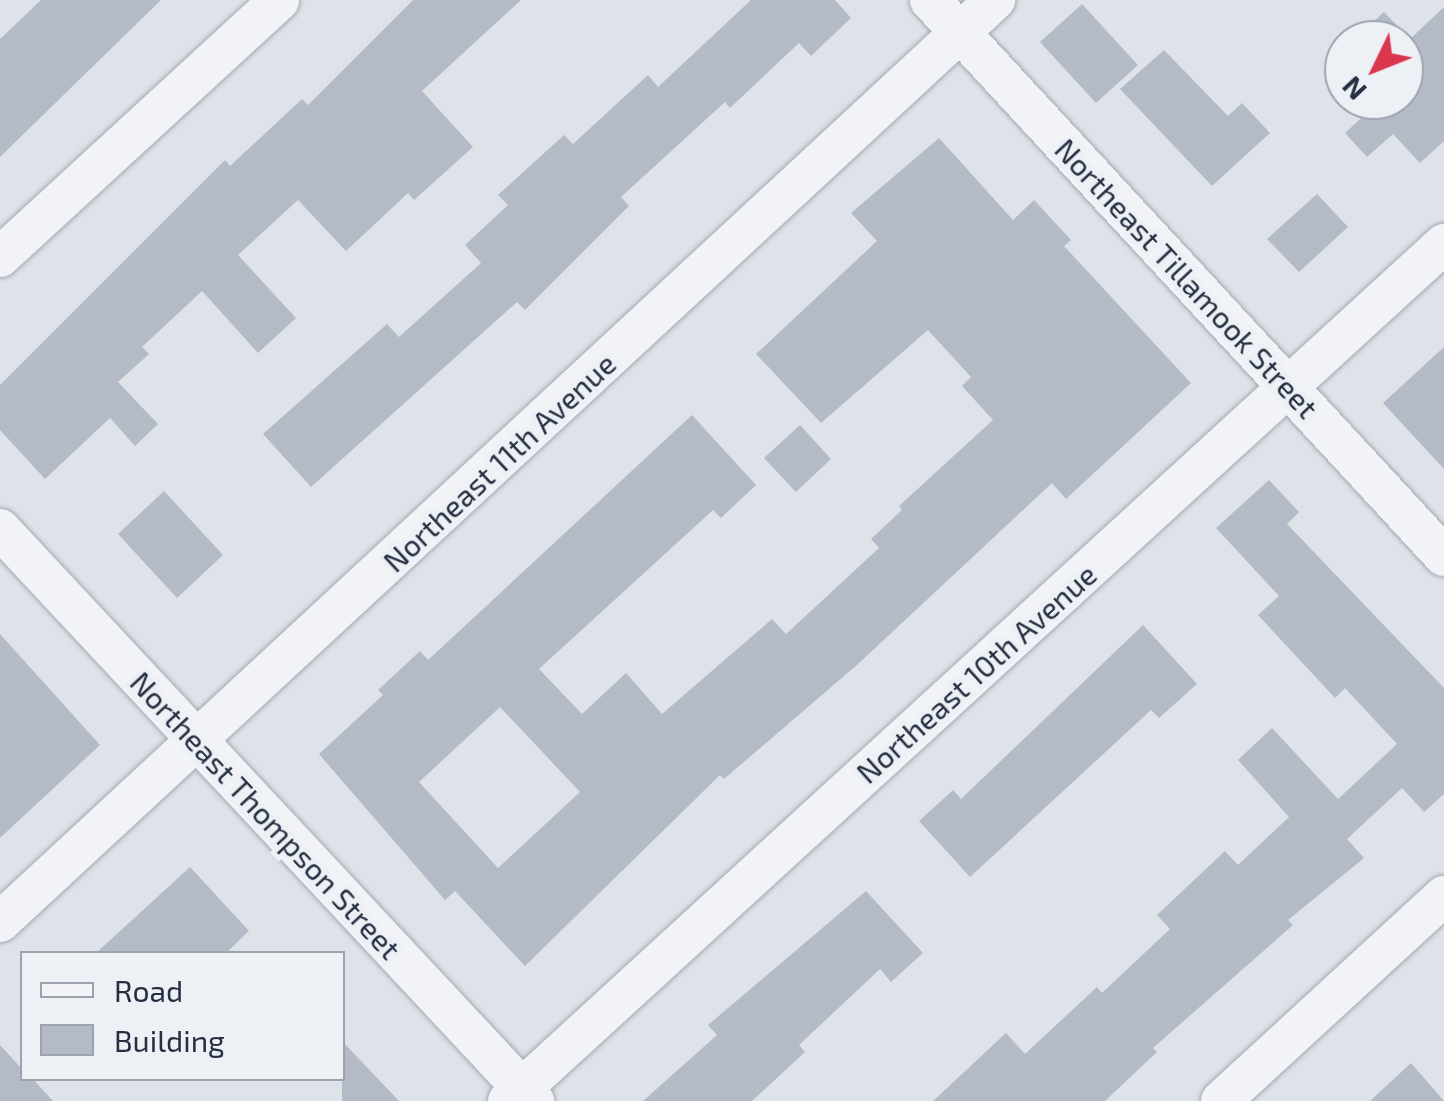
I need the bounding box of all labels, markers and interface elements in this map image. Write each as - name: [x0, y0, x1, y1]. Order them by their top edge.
- north arrow: [1324, 20, 1424, 120]
- text: N: [1334, 70, 1373, 108]
- street label: Northeast Tillamook Street: [1048, 130, 1326, 426]
- street label: Northeast 11th Avenue: [375, 345, 623, 579]
- street label: Northeast 10th Avenue: [848, 556, 1104, 790]
- street label: Northeast Thompson Street: [123, 664, 409, 966]
- legend: [20, 951, 345, 1081]
- text: Road: [114, 972, 183, 1008]
- text: Building: [114, 1022, 225, 1058]

